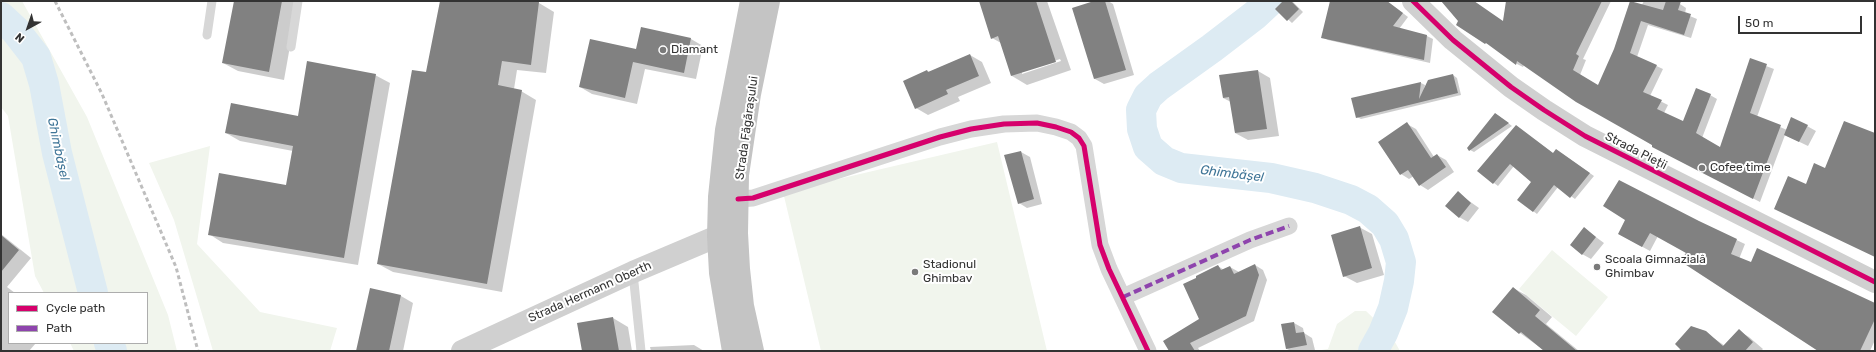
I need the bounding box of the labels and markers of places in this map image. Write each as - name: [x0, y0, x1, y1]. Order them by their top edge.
- place label: Diamant: [671, 43, 718, 57]
- marker: Diamant: [658, 45, 668, 55]
- place label: Cofee time: [1710, 161, 1771, 175]
- marker: Cofee time: [1697, 163, 1707, 173]
- place label: Scoala Gimnazială Ghimbav: [1605, 253, 1706, 281]
- place label: Stadionul Ghimbav: [923, 258, 976, 286]
- marker: Scoala Gimnazială Ghimbav: [1592, 262, 1602, 272]
- marker: Stadionul Ghimbav: [910, 267, 920, 277]

